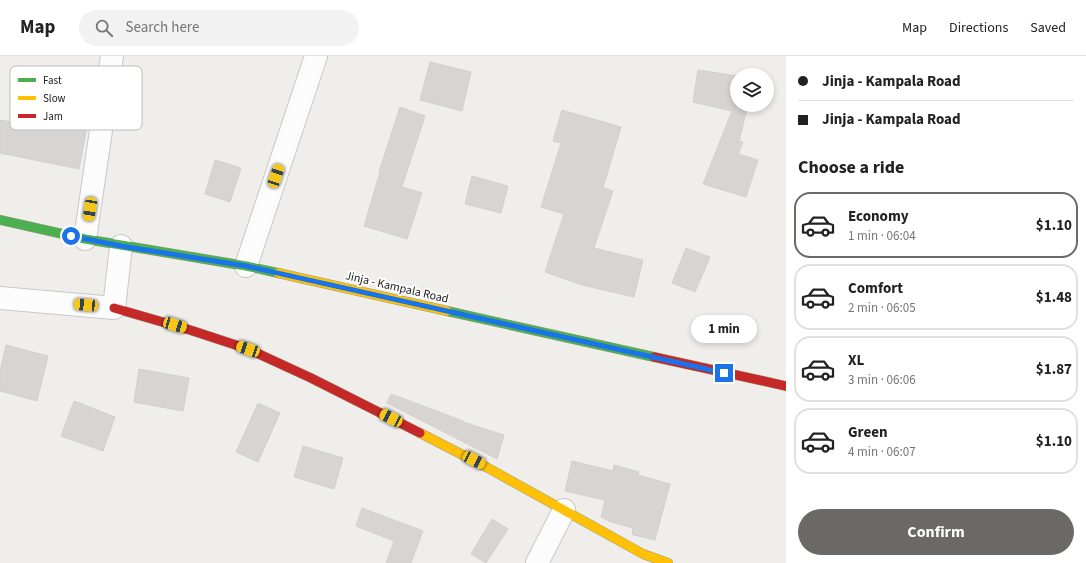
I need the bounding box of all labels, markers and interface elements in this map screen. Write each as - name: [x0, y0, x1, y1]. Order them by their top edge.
- search box: [79, 10, 359, 46]
- text: Map: [20, 14, 55, 41]
- icon: search: [93, 17, 115, 39]
- text: Search here: [125, 17, 199, 38]
- text: Map: [902, 18, 927, 38]
- text: Directions: [949, 18, 1008, 38]
- text: Saved: [1030, 18, 1066, 38]
- legend: [10, 66, 142, 130]
- map controls: [730, 68, 774, 112]
- button: layers: [730, 68, 774, 112]
- text: Jinja - Kampala Road: [822, 71, 961, 92]
- text: Fast: [43, 73, 62, 88]
- text: Slow: [43, 91, 66, 106]
- text: Jam: [43, 109, 63, 124]
- text: Jinja - Kampala Road: [822, 109, 961, 130]
- text: Choose a ride: [798, 155, 904, 180]
- car: [266, 163, 286, 189]
- car: [82, 196, 98, 222]
- text: Economy: [848, 206, 909, 227]
- icon: car: [800, 207, 836, 243]
- text: $1.10: [1036, 215, 1072, 236]
- route start: [62, 227, 80, 245]
- text: 1 min · 06:04: [848, 227, 916, 245]
- street label: Jinja - Kampala Road: [344, 267, 450, 308]
- text: Comfort: [848, 278, 903, 299]
- icon: car: [800, 279, 836, 315]
- text: $1.48: [1036, 287, 1072, 308]
- car: [74, 298, 98, 312]
- text: 2 min · 06:05: [848, 299, 916, 317]
- callout: 1 min: [691, 315, 757, 343]
- car: [162, 316, 188, 334]
- text: 1 min: [708, 320, 740, 338]
- car: [235, 339, 261, 359]
- text: XL: [848, 350, 864, 371]
- icon: car: [800, 351, 836, 387]
- text: $1.87: [1036, 359, 1072, 380]
- route end: [715, 364, 733, 382]
- text: 3 min · 06:06: [848, 371, 916, 389]
- car: [378, 407, 404, 429]
- text: Green: [848, 422, 888, 443]
- icon: car: [800, 423, 836, 459]
- text: $1.10: [1036, 431, 1072, 452]
- text: 4 min · 06:07: [848, 443, 916, 461]
- car: [461, 449, 487, 471]
- button: Confirm: [798, 509, 1074, 555]

